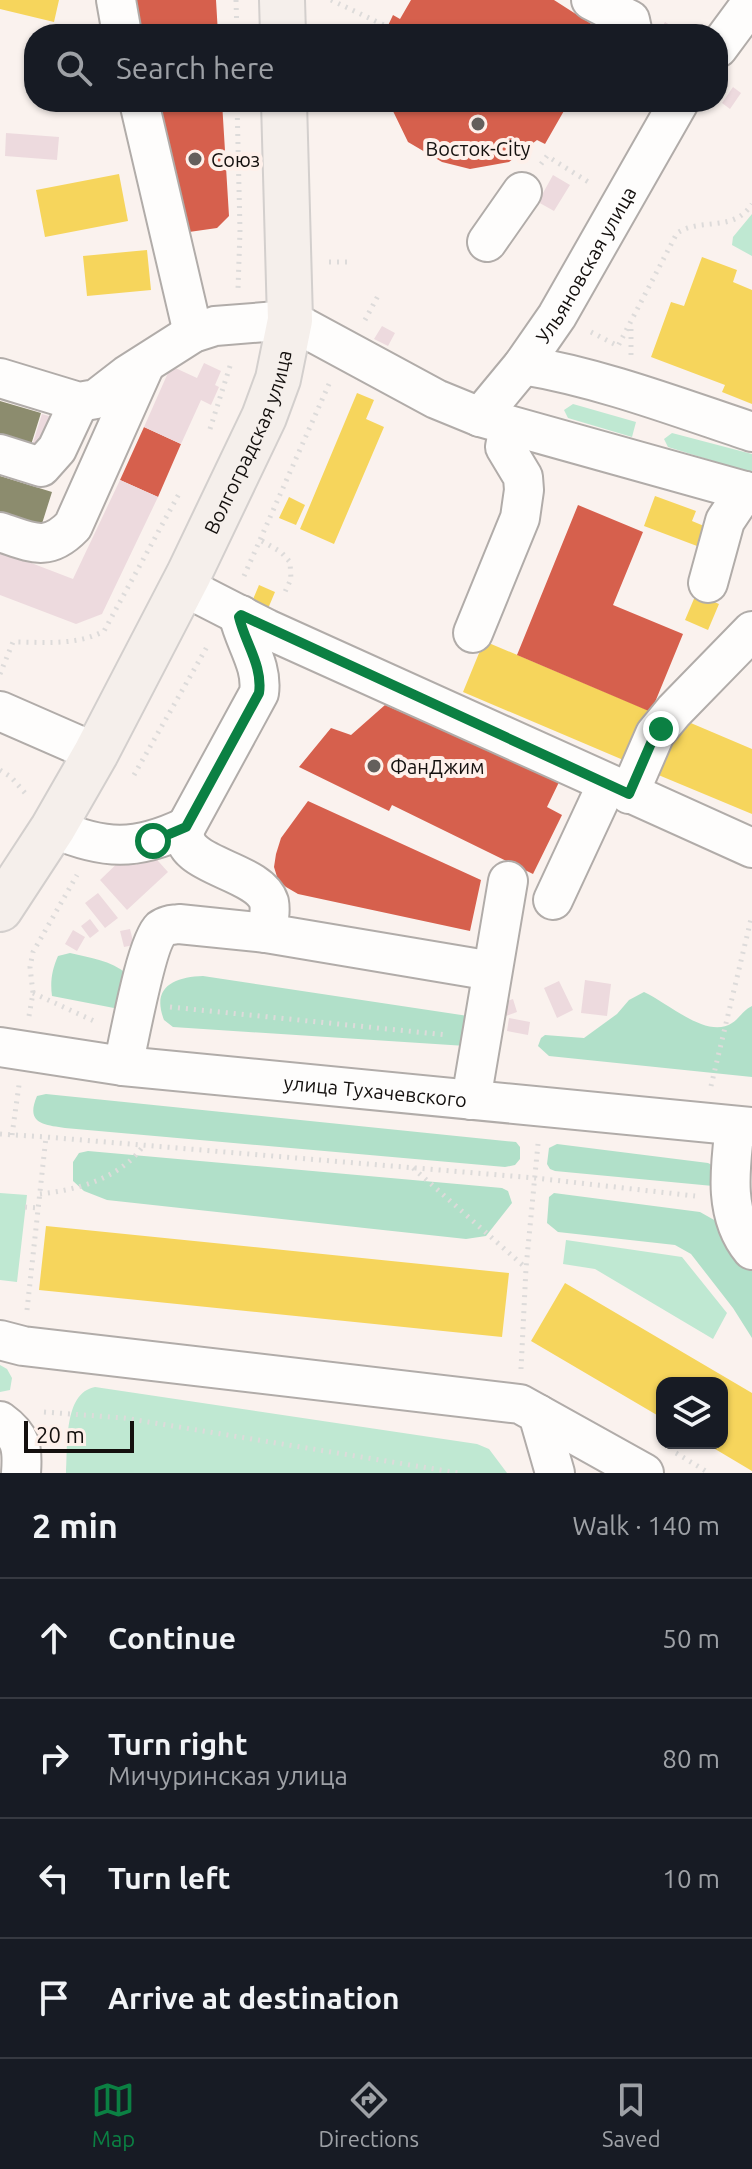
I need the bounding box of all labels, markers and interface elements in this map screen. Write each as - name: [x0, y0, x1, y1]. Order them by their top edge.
- search box: [24, 24, 728, 112]
- icon: search: [52, 46, 96, 90]
- text: Search here: [116, 51, 275, 85]
- marker: Восток-City: [469, 115, 487, 133]
- place label: Восток-City: [426, 137, 531, 160]
- place label: Союз: [211, 148, 260, 171]
- marker: Союз: [186, 150, 204, 168]
- street label: Ульяновская улица: [531, 182, 640, 347]
- street label: Волгоградская улица: [199, 348, 295, 537]
- route end: [643, 711, 679, 747]
- place label: ФанДжим: [390, 755, 485, 778]
- marker: ФанДжим: [365, 757, 383, 775]
- route start: [135, 823, 171, 859]
- street label: улица Тухачевского: [283, 1070, 468, 1111]
- map controls: [656, 1377, 728, 1449]
- button: layers: [656, 1377, 728, 1449]
- scale bar: [24, 1417, 134, 1453]
- text: 20 m: [36, 1422, 85, 1447]
- text: 2 min: [32, 1506, 118, 1544]
- text: Walk · 140 m: [572, 1511, 720, 1540]
- icon: ahead: [32, 1616, 76, 1660]
- text: Continue: [108, 1621, 236, 1655]
- text: 50 m: [662, 1624, 720, 1653]
- text: Turn right: [108, 1727, 248, 1761]
- icon: right: [32, 1736, 76, 1780]
- text: 80 m: [662, 1744, 720, 1773]
- text: Мичуринская улица: [108, 1761, 348, 1790]
- icon: left: [32, 1856, 76, 1900]
- text: Turn left: [108, 1861, 230, 1895]
- text: 10 m: [662, 1864, 720, 1893]
- icon: arrive: [32, 1976, 76, 2020]
- text: Arrive at destination: [108, 1981, 400, 2015]
- tab: Map: [91, 2078, 135, 2151]
- tab: Directions: [318, 2078, 419, 2151]
- tab: Saved: [602, 2078, 661, 2151]

